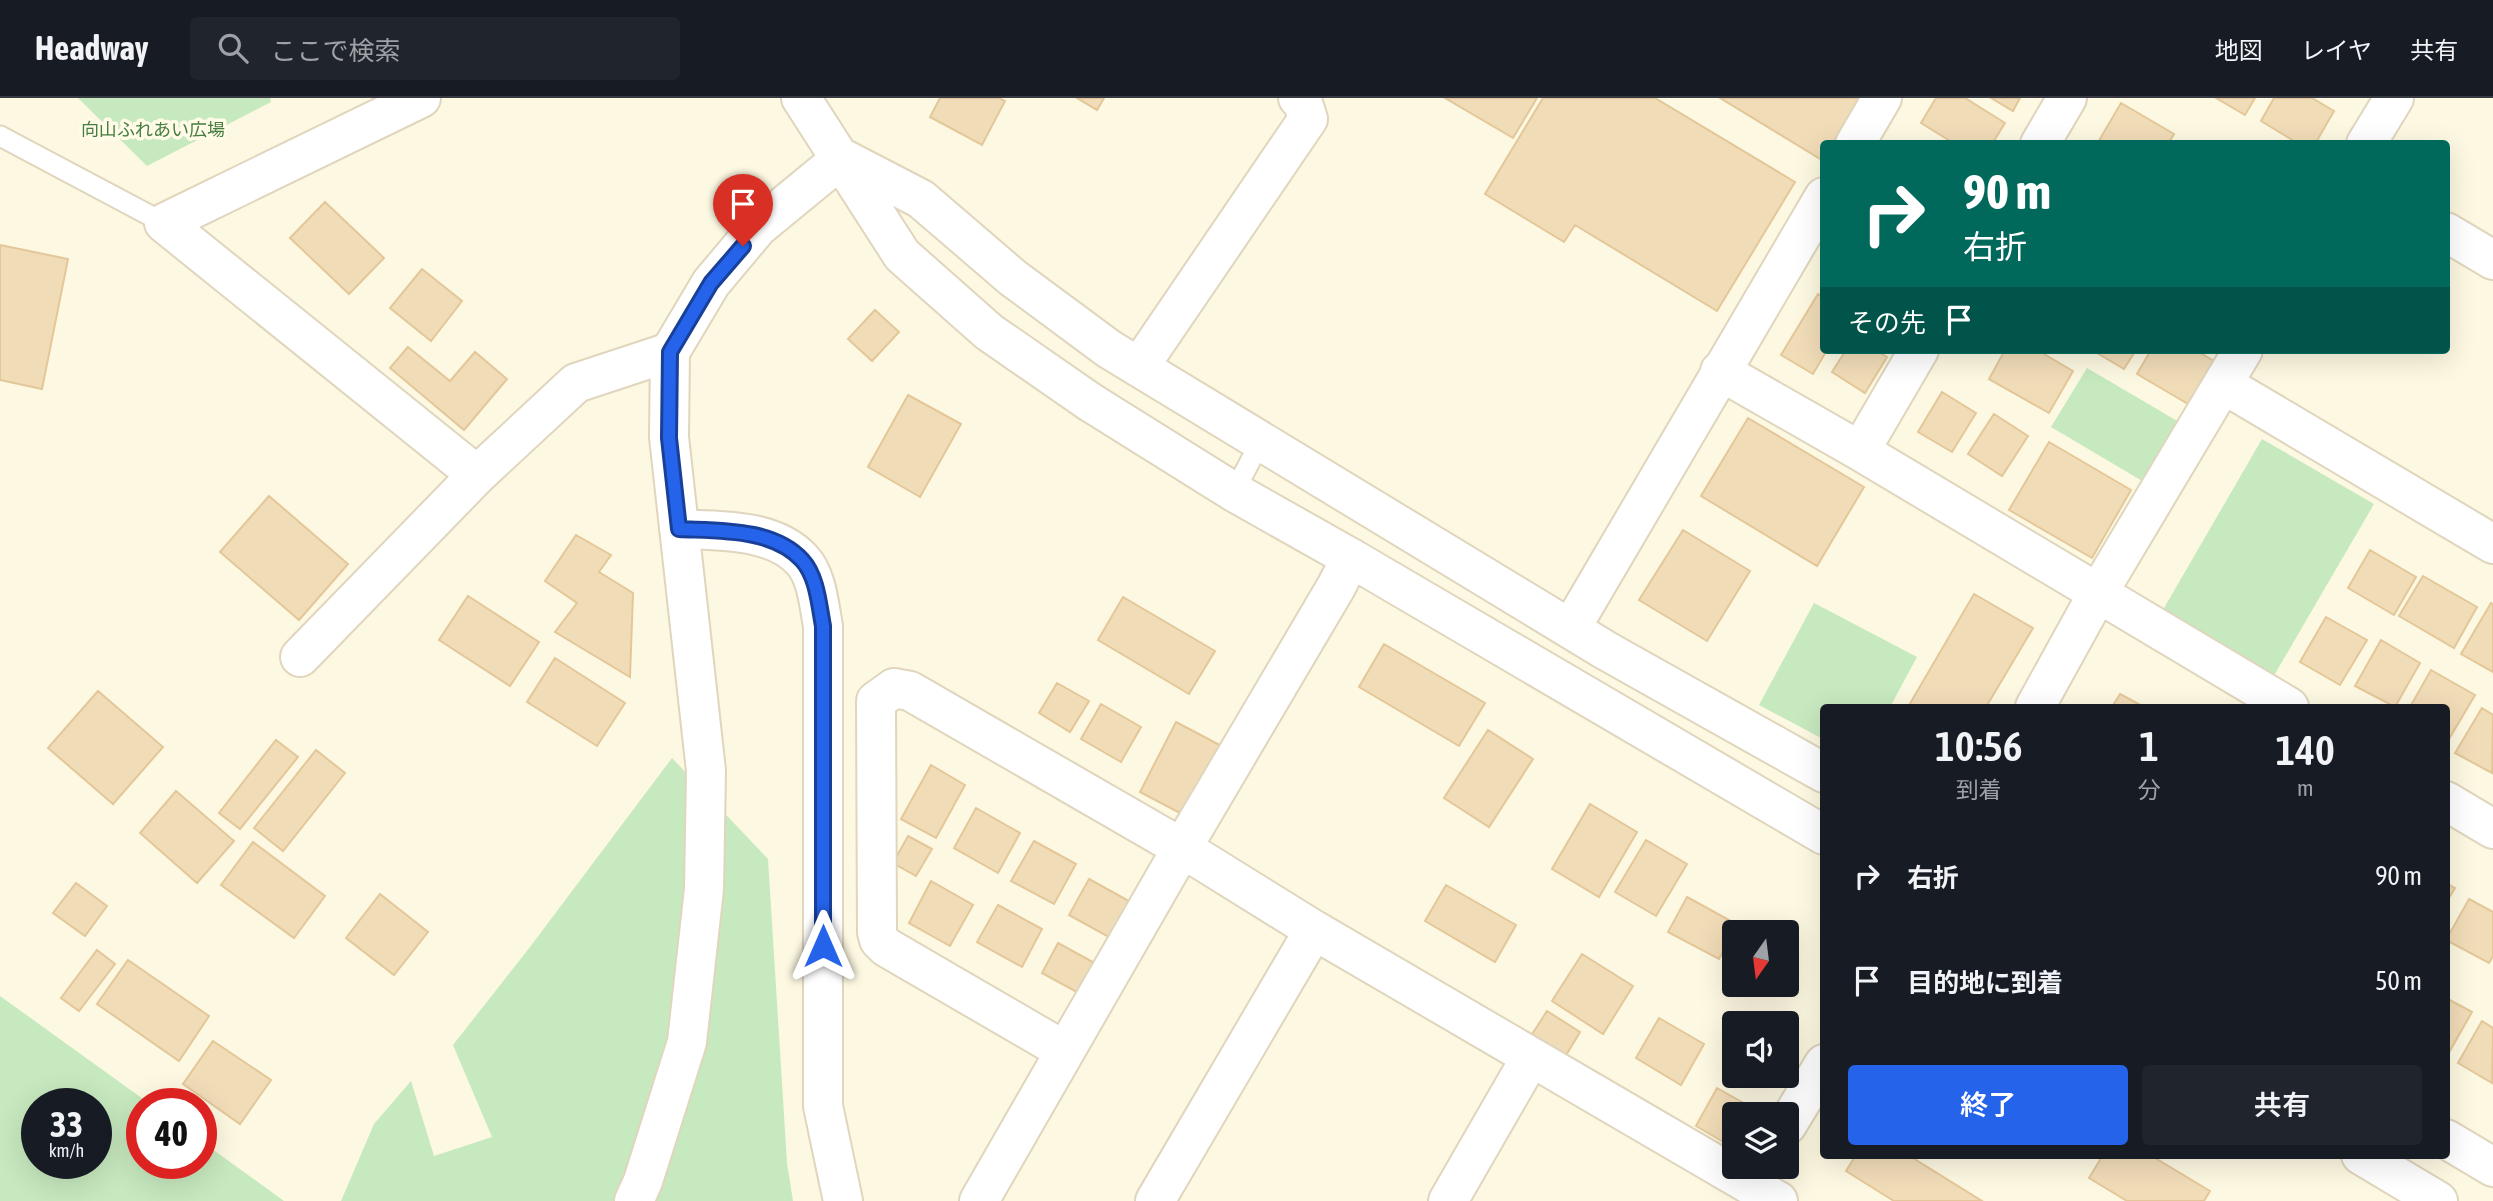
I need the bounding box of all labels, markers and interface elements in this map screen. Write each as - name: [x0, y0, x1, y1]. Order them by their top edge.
- search box: [190, 17, 680, 80]
- text: Headway: [35, 29, 148, 67]
- icon: search: [214, 29, 252, 67]
- text: ここで検索: [270, 36, 400, 66]
- text: 地図: [2215, 37, 2263, 64]
- text: レイヤ: [2301, 37, 2372, 64]
- text: 共有: [2410, 37, 2458, 64]
- park label: 向山ふれあい広場: [81, 119, 225, 140]
- text: 90 m: [1963, 163, 2051, 219]
- icon: right: [1848, 168, 1939, 259]
- pin: [713, 174, 773, 246]
- icon: arrive: [724, 185, 762, 223]
- text: 右折: [1963, 228, 2027, 265]
- icon: arrive: [1940, 301, 1978, 339]
- text: その先: [1848, 308, 1926, 338]
- text: 10:56: [1935, 722, 2022, 770]
- text: 1: [2139, 722, 2159, 770]
- text: 140: [2276, 726, 2335, 774]
- text: m: [2297, 775, 2314, 801]
- text: 到着: [1956, 777, 2002, 803]
- text: 分: [2138, 777, 2161, 803]
- icon: right: [1848, 857, 1886, 895]
- text: 90 m: [2375, 861, 2422, 891]
- text: 右折: [1907, 863, 1959, 893]
- position arrow: [786, 909, 860, 983]
- north arrow: [1722, 920, 1799, 998]
- map controls: [1722, 920, 1799, 1179]
- icon: arrive: [1848, 962, 1886, 1000]
- text: 50 m: [2375, 966, 2422, 996]
- text: 目的地に到着: [1907, 968, 2063, 998]
- button: sound: [1722, 1011, 1799, 1088]
- button: 終了: [1848, 1065, 2128, 1145]
- button: 共有: [2142, 1065, 2422, 1145]
- speed limit sign: 40: [126, 1088, 217, 1179]
- button: layers: [1722, 1102, 1799, 1179]
- text: 33: [50, 1104, 83, 1144]
- text: km/h: [49, 1140, 84, 1161]

